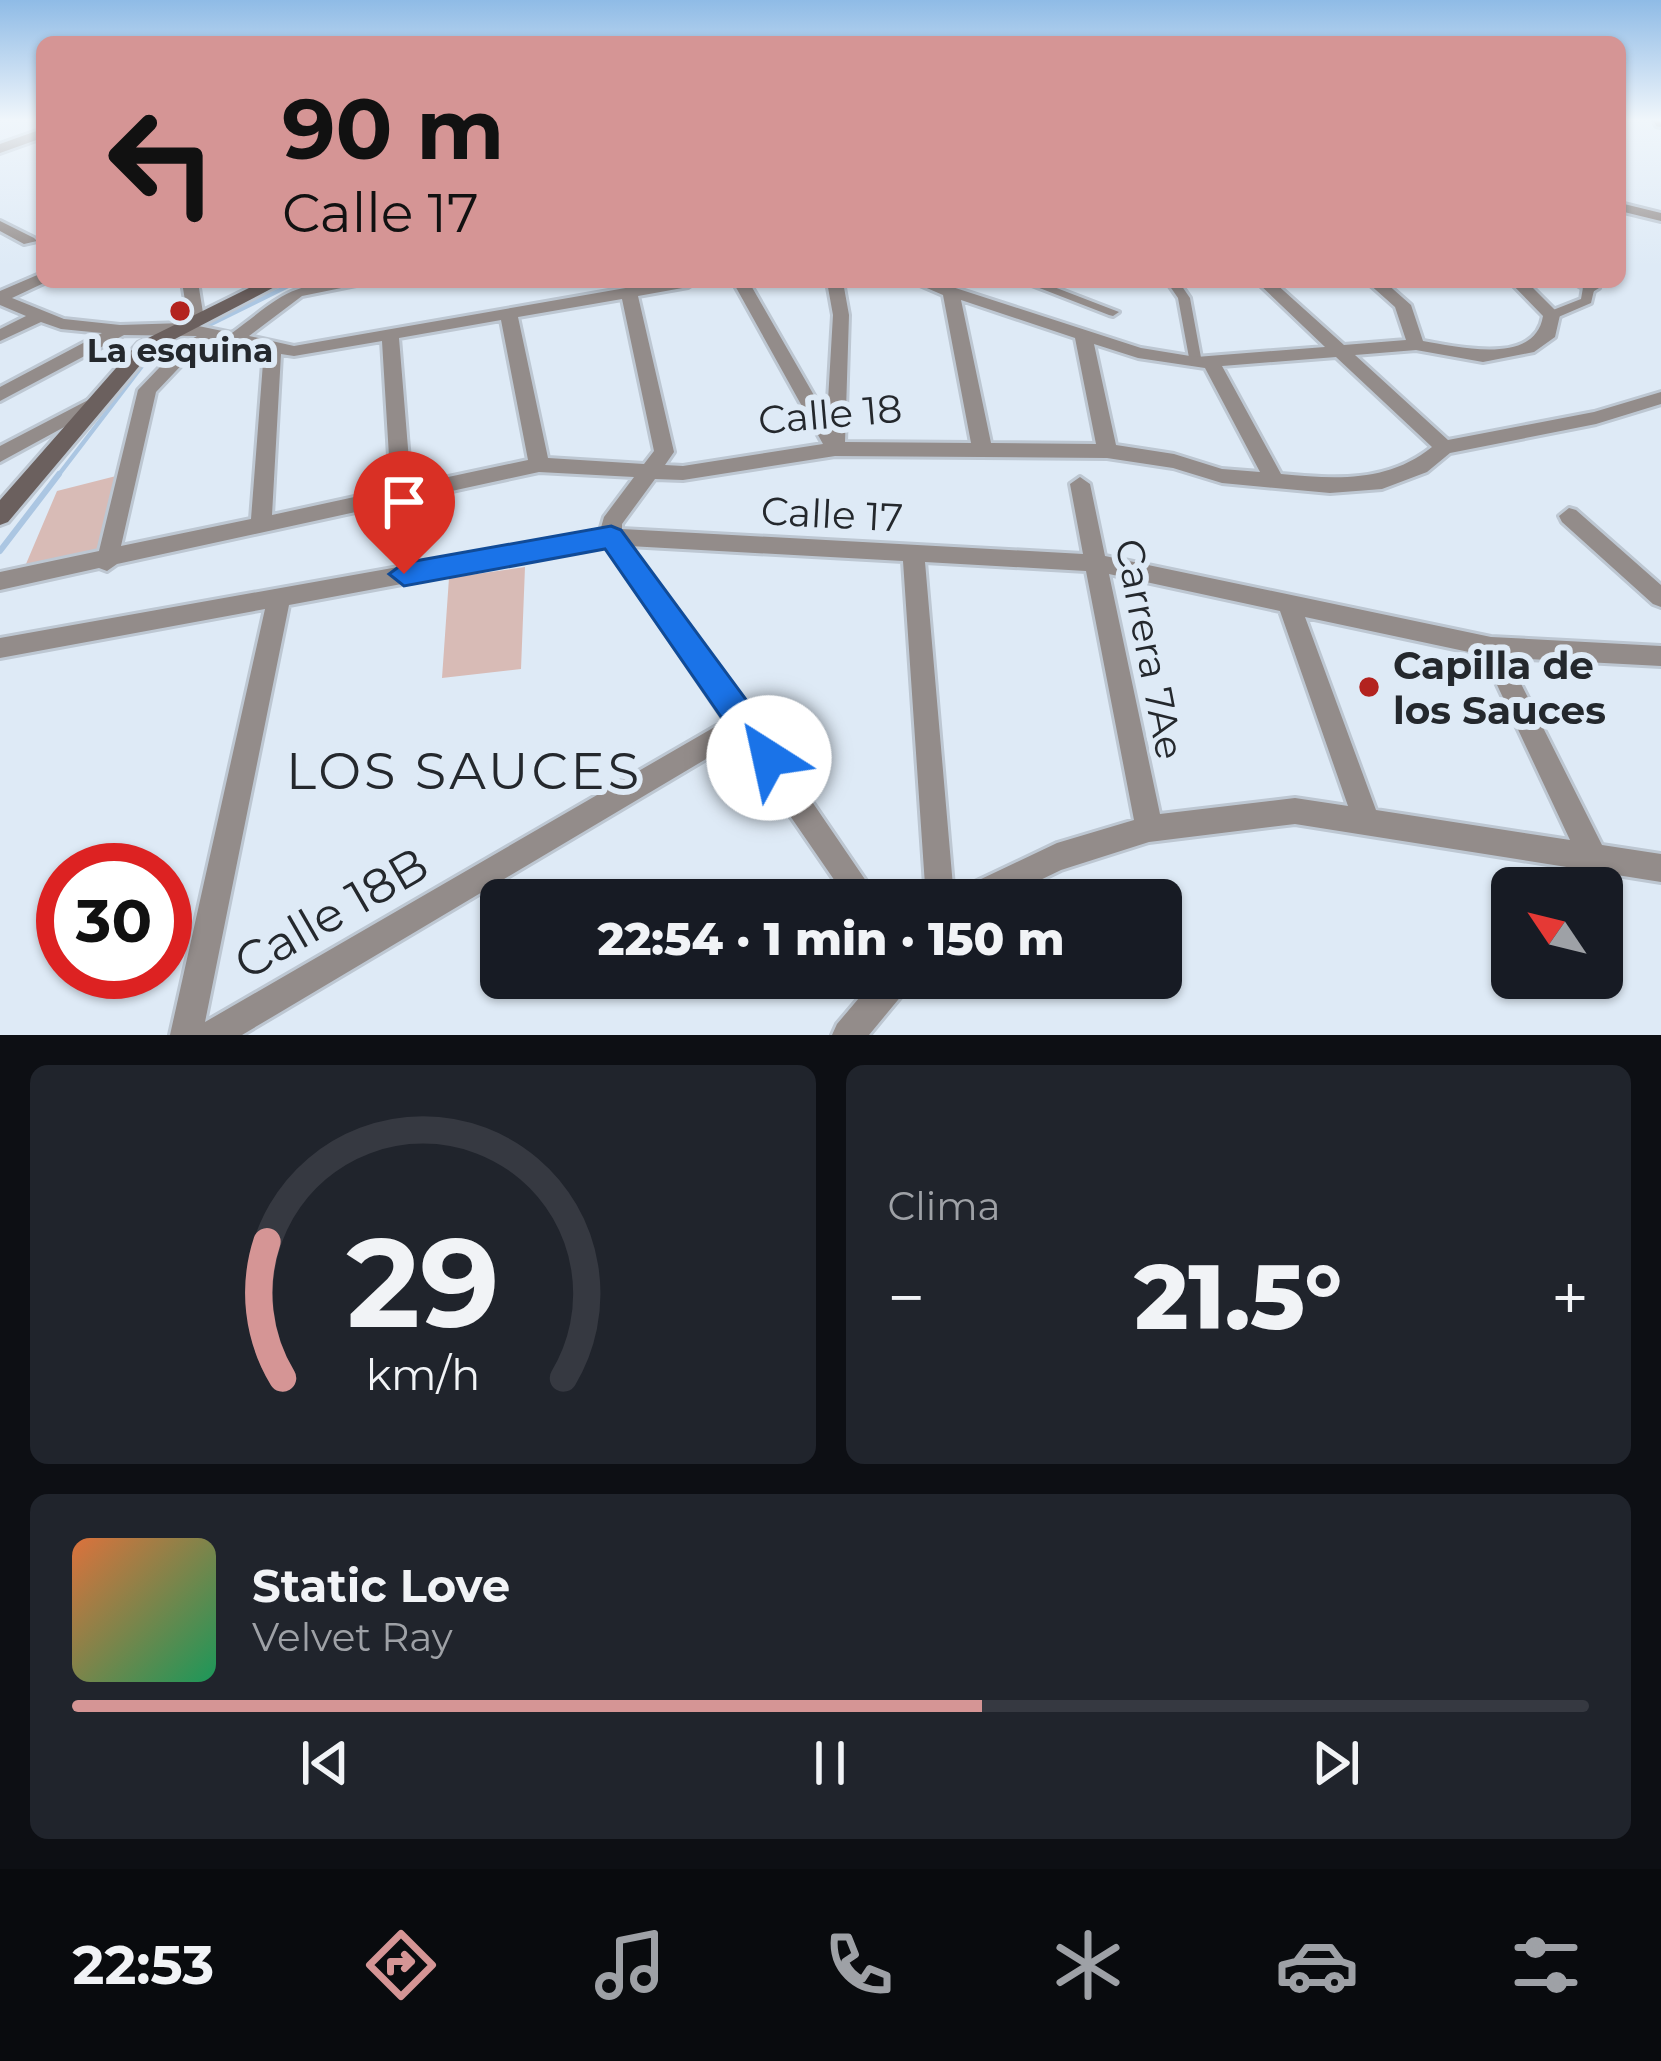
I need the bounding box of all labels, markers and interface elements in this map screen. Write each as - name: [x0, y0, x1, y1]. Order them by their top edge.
- text: 90 m: [282, 78, 504, 180]
- icon: left: [84, 84, 240, 240]
- text: Calle 17: [282, 180, 479, 246]
- marker: La esquina: [167, 298, 193, 324]
- place label: La esquina: [87, 330, 273, 370]
- street label: Calle 18: [756, 384, 904, 444]
- pin: [353, 451, 455, 574]
- icon: arrive: [371, 469, 437, 535]
- street label: Calle 17: [760, 486, 904, 542]
- street label: Carrera 7Ae: [1105, 535, 1195, 763]
- place label: Capilla de los Sauces: [1393, 641, 1606, 734]
- marker: Capilla de los Sauces: [1356, 674, 1382, 700]
- position arrow: [706, 695, 832, 821]
- district label: LOS SAUCES: [286, 740, 642, 802]
- street label: Calle 18B: [224, 835, 438, 991]
- speed limit sign: 30: [36, 843, 192, 999]
- north arrow: [1491, 867, 1623, 999]
- map controls: [1491, 867, 1623, 999]
- text: 22:54 · 1 min · 150 m: [597, 911, 1065, 966]
- text: Clima: [888, 1182, 1001, 1230]
- text: 29: [346, 1206, 499, 1358]
- text: 21.5°: [1134, 1242, 1342, 1352]
- text: −: [888, 1257, 925, 1338]
- text: +: [1551, 1257, 1589, 1338]
- text: km/h: [366, 1347, 480, 1400]
- text: Static Love: [252, 1558, 510, 1613]
- text: Velvet Ray: [252, 1613, 453, 1661]
- icon: previous: [292, 1730, 358, 1796]
- icon: pause: [797, 1730, 863, 1796]
- icon: next: [1303, 1730, 1369, 1796]
- icon: directions: [359, 1923, 443, 2007]
- icon: music: [588, 1923, 672, 2007]
- icon: phone: [817, 1923, 901, 2007]
- icon: climate: [1046, 1923, 1130, 2007]
- icon: car: [1275, 1923, 1359, 2007]
- icon: filters: [1504, 1923, 1588, 2007]
- text: 22:53: [73, 1932, 214, 1998]

